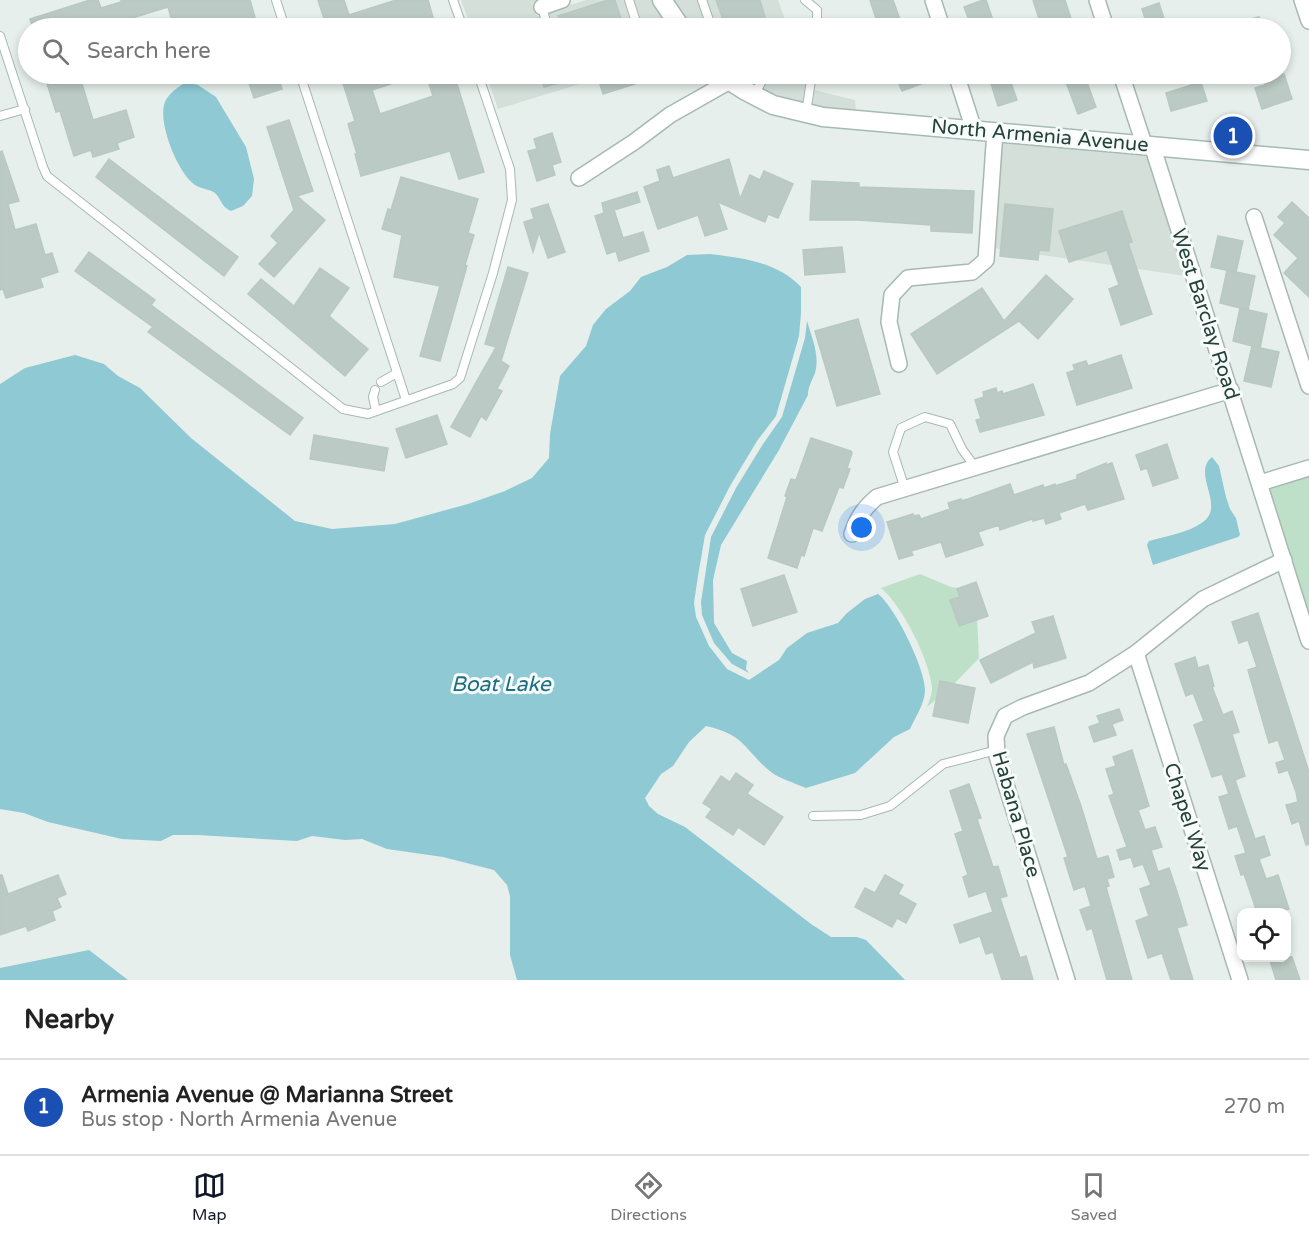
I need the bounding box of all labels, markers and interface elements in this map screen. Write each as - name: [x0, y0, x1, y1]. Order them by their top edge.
- search box: [18, 18, 1291, 84]
- icon: search: [39, 35, 72, 68]
- text: Search here: [87, 38, 211, 64]
- pin: 1: [1214, 114, 1252, 158]
- street label: North Armenia Avenue: [930, 115, 1150, 157]
- street label: West Barclay Road: [1166, 226, 1244, 403]
- your location: [847, 513, 876, 542]
- water label: Boat Lake: [451, 672, 552, 697]
- street label: Habana Place: [987, 748, 1046, 880]
- street label: Chapel Way: [1158, 760, 1216, 875]
- map controls: [1237, 908, 1291, 962]
- button: locate: [1237, 908, 1291, 962]
- text: Nearby: [24, 1004, 114, 1035]
- text: Armenia Avenue @ Marianna Street: [81, 1082, 453, 1108]
- text: 1: [37, 1095, 50, 1119]
- text: 270 m: [1224, 1095, 1285, 1119]
- text: Bus stop · North Armenia Avenue: [81, 1108, 397, 1132]
- tab: Map: [192, 1169, 226, 1225]
- tab: Directions: [610, 1169, 687, 1225]
- tab: Saved: [1071, 1169, 1117, 1225]

